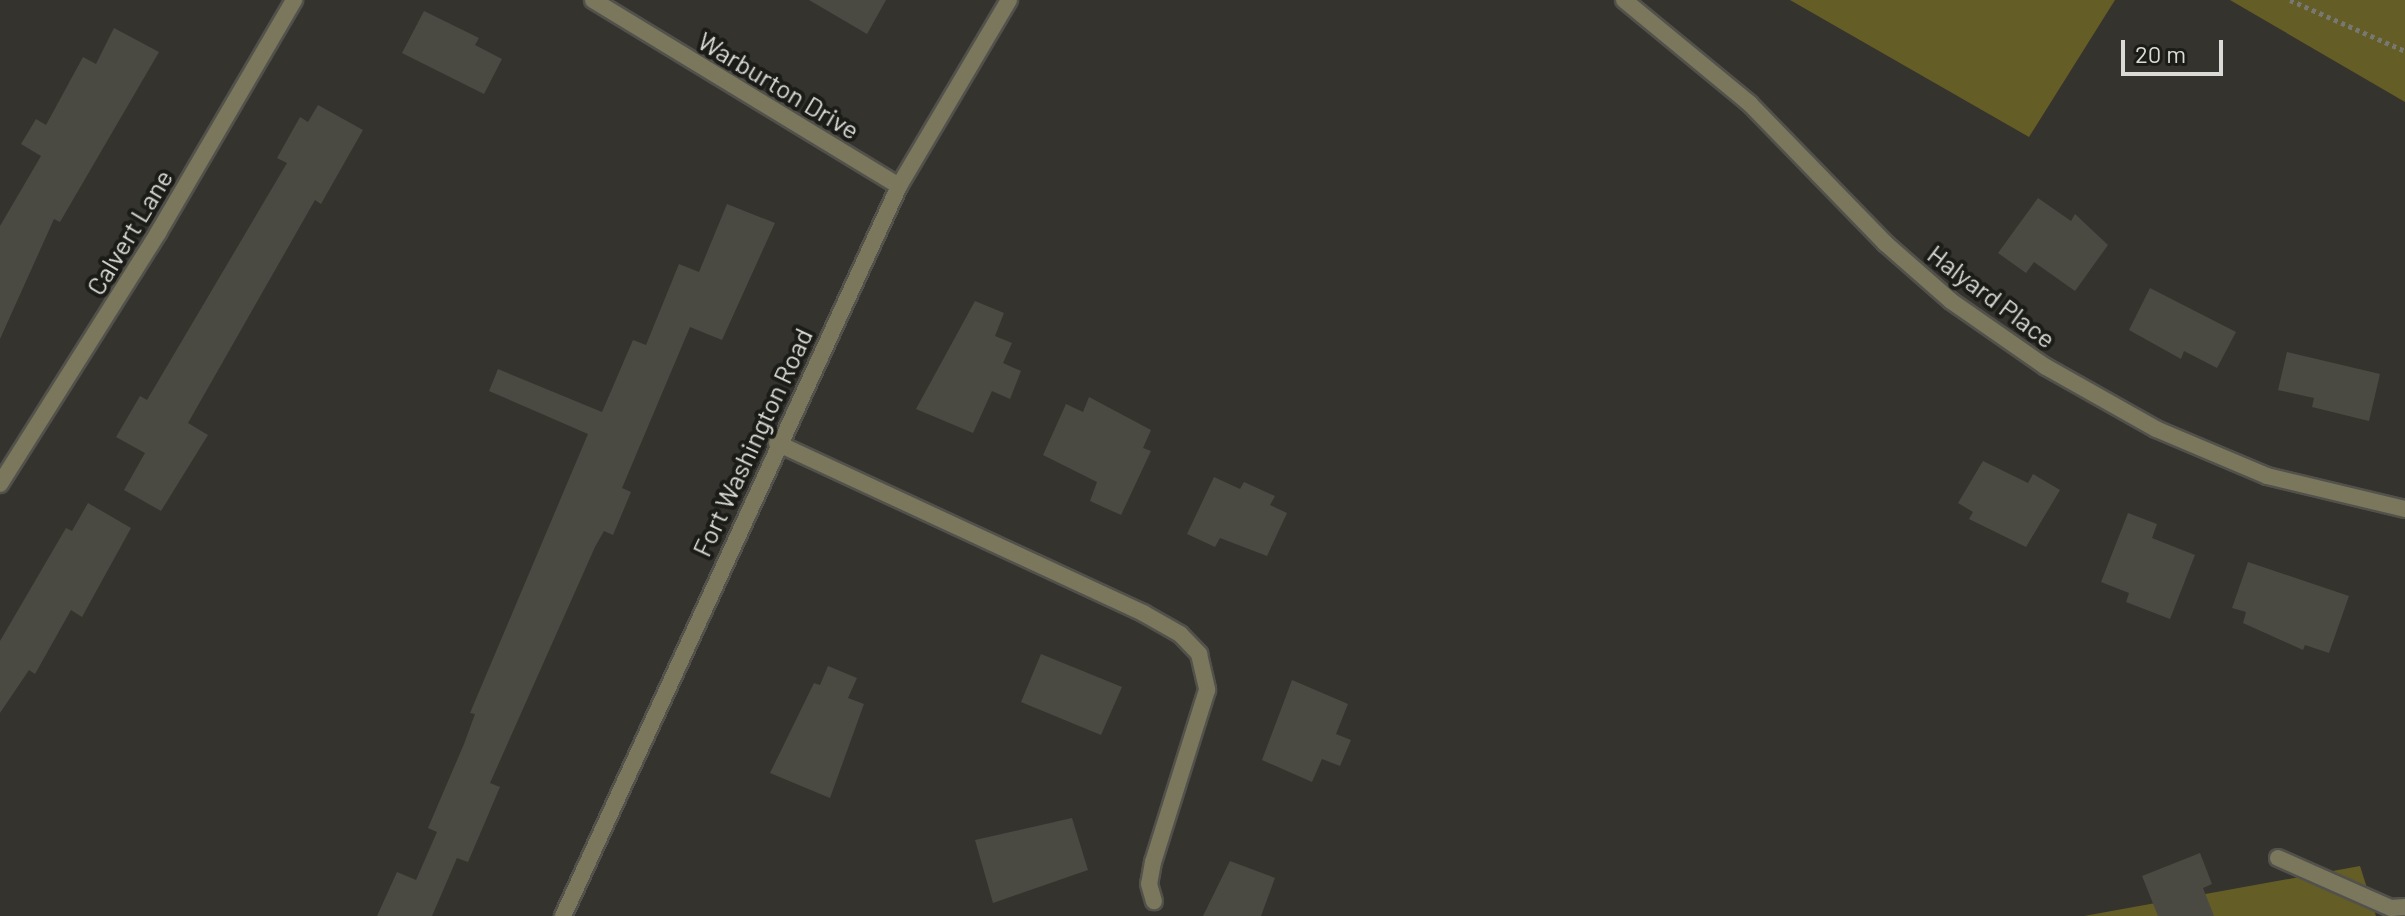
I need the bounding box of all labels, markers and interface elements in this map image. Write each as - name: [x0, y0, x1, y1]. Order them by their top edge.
- scale bar: [2125, 24, 2227, 74]
- street label: Warburton Drive: [693, 25, 865, 145]
- text: 20 m: [2135, 39, 2186, 68]
- street label: Calvert Lane: [79, 164, 179, 300]
- street label: Halyard Place: [1922, 238, 2062, 354]
- street label: Fort Washington Road: [685, 323, 819, 561]

